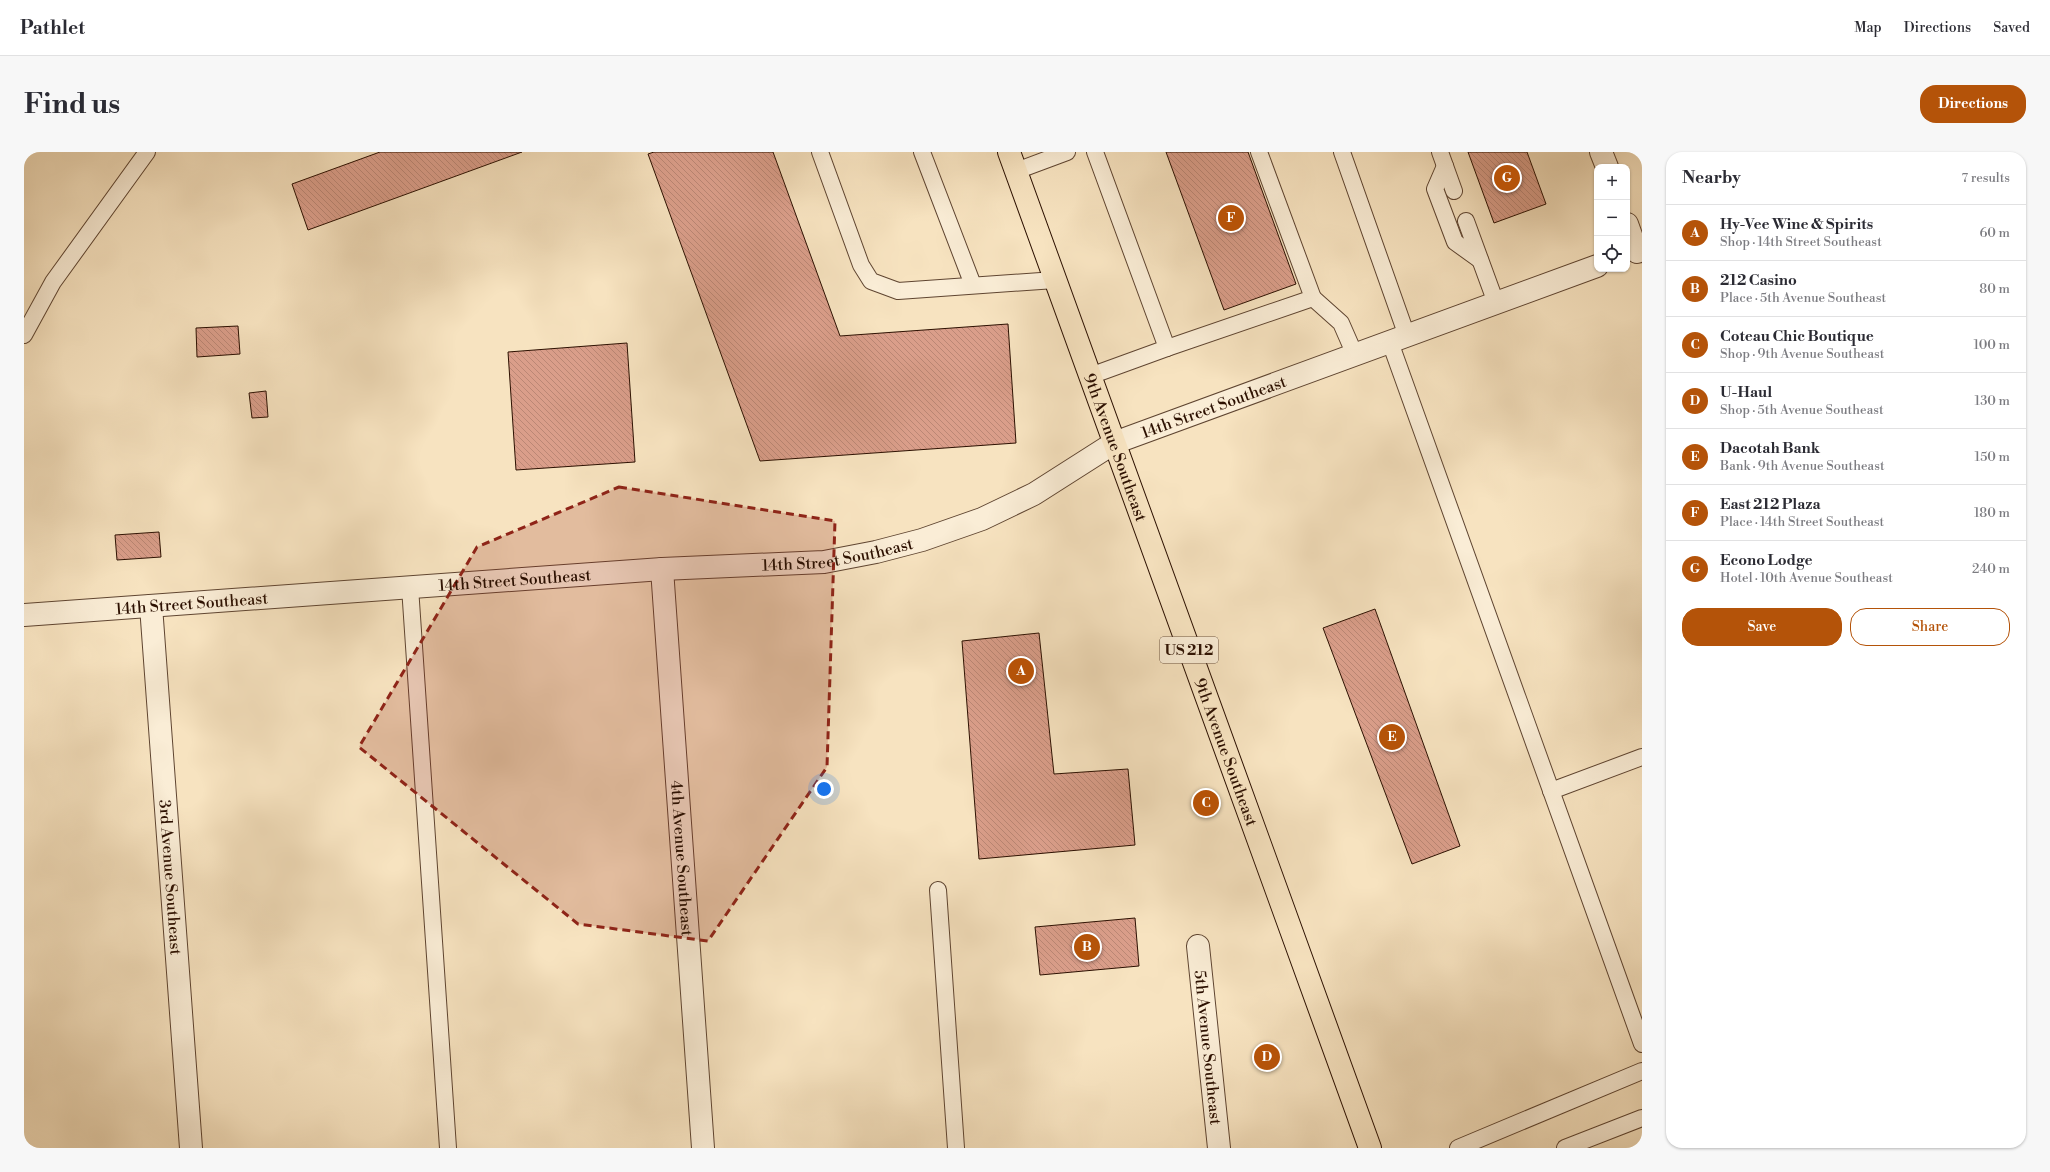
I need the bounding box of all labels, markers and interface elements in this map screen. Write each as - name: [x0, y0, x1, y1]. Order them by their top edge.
- text: Pathlet: [20, 16, 85, 40]
- text: Map: [1854, 19, 1882, 37]
- text: Directions: [1904, 19, 1971, 37]
- text: Saved: [1993, 19, 2030, 37]
- button: Directions: [1920, 85, 2026, 123]
- text: Find us: [24, 87, 120, 122]
- pin: G: [1494, 163, 1520, 193]
- map controls: [1594, 164, 1630, 272]
- button: +: [1594, 164, 1630, 200]
- text: Nearby: [1682, 167, 1741, 189]
- text: 7 results: [1961, 170, 2010, 186]
- button: −: [1594, 200, 1630, 236]
- pin: F: [1218, 203, 1244, 233]
- text: Hy-Vee Wine & Spirits: [1720, 215, 1873, 234]
- text: A: [1690, 225, 1700, 241]
- text: 60 m: [1979, 225, 2010, 241]
- text: Shop · 14th Street Southeast: [1720, 234, 1882, 250]
- button: locate: [1594, 236, 1630, 272]
- text: 212 Casino: [1720, 271, 1797, 290]
- text: B: [1690, 281, 1700, 297]
- text: 80 m: [1979, 281, 2010, 297]
- text: Place · 5th Avenue Southeast: [1720, 290, 1886, 306]
- text: Coteau Chic Boutique: [1720, 327, 1874, 346]
- text: C: [1690, 337, 1700, 353]
- text: 100 m: [1974, 337, 2010, 353]
- text: Shop · 9th Avenue Southeast: [1720, 346, 1884, 362]
- street label: 9th Avenue Southeast: [1079, 371, 1151, 525]
- street label: 14th Street Southeast: [1139, 372, 1289, 443]
- text: U-Haul: [1720, 383, 1772, 402]
- text: D: [1690, 393, 1700, 409]
- text: 130 m: [1975, 393, 2010, 409]
- text: Shop · 5th Avenue Southeast: [1720, 402, 1884, 418]
- text: Dacotah Bank: [1720, 439, 1820, 458]
- text: E: [1690, 449, 1700, 465]
- text: 150 m: [1975, 449, 2010, 465]
- text: Bank · 9th Avenue Southeast: [1720, 458, 1885, 474]
- text: East 212 Plaza: [1720, 495, 1821, 514]
- text: F: [1690, 505, 1700, 521]
- text: 180 m: [1974, 505, 2010, 521]
- text: Place · 14th Street Southeast: [1720, 514, 1884, 530]
- street label: 14th Street Southeast: [761, 534, 916, 576]
- text: Econo Lodge: [1720, 551, 1813, 570]
- text: G: [1690, 561, 1700, 577]
- text: 240 m: [1972, 561, 2010, 577]
- street label: 14th Street Southeast: [438, 565, 592, 596]
- text: Hotel · 10th Avenue Southeast: [1720, 570, 1893, 586]
- street label: 14th Street Southeast: [115, 588, 269, 619]
- button: Save: [1682, 608, 1842, 646]
- button: Share: [1850, 608, 2010, 646]
- road number: US 212: [1160, 637, 1218, 663]
- pin: A: [1008, 656, 1034, 686]
- street label: 9th Avenue Southeast: [1189, 675, 1262, 829]
- pin: E: [1379, 722, 1405, 752]
- your location: [814, 779, 834, 799]
- street label: 4th Avenue Southeast: [666, 780, 697, 937]
- pin: C: [1193, 788, 1219, 818]
- street label: 3rd Avenue Southeast: [154, 799, 186, 956]
- pin: B: [1074, 932, 1100, 962]
- street label: 5th Avenue Southeast: [1190, 969, 1226, 1126]
- pin: D: [1254, 1042, 1280, 1072]

